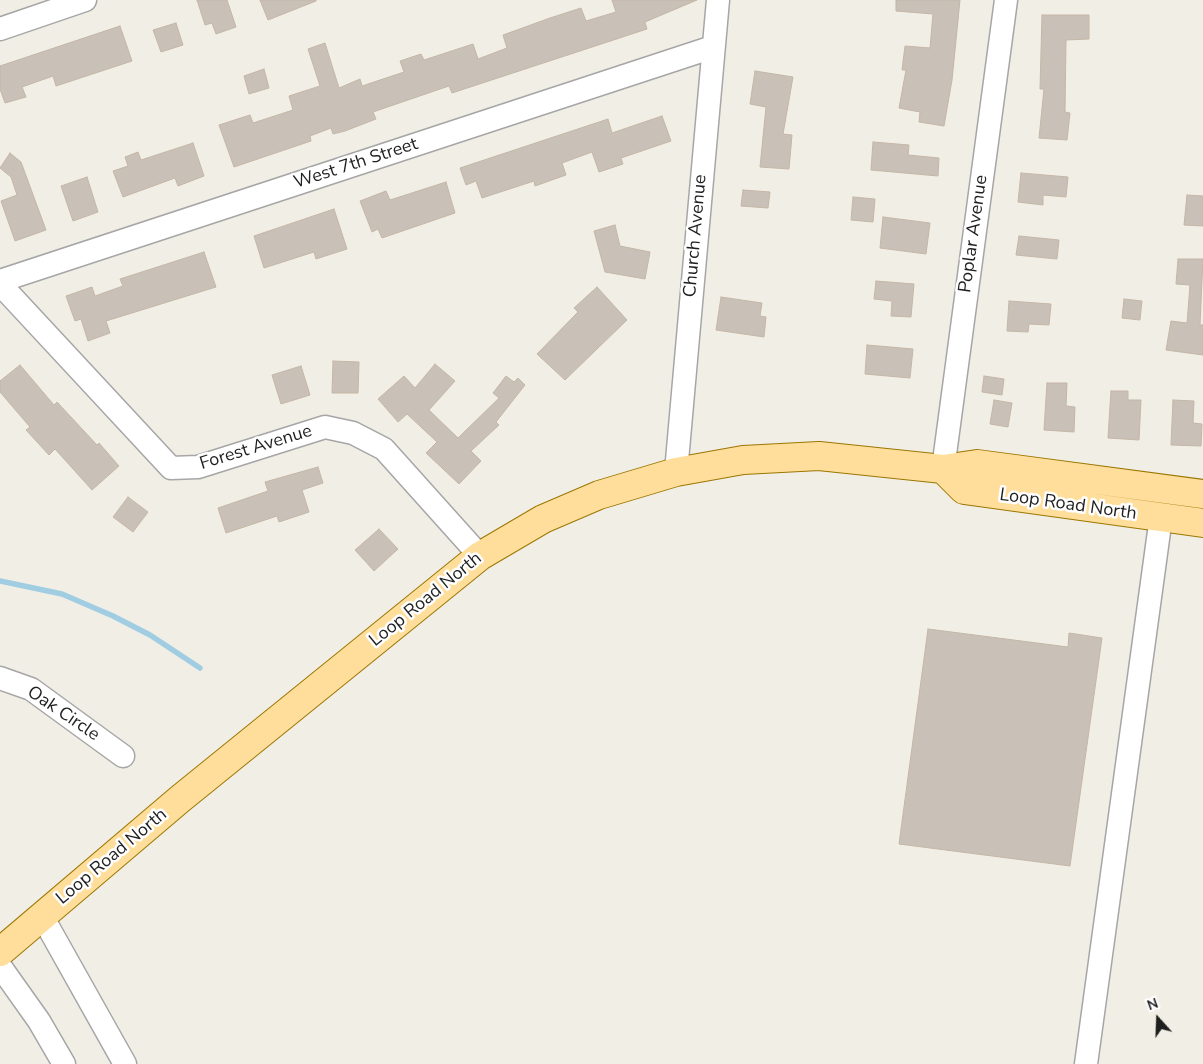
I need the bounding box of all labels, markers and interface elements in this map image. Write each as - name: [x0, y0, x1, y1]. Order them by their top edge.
- street label: West 7th Street: [291, 134, 421, 194]
- street label: Church Avenue: [680, 174, 712, 298]
- street label: Poplar Avenue: [955, 174, 993, 294]
- street label: Forest Avenue: [197, 421, 315, 475]
- street label: Loop Road North: [998, 485, 1138, 525]
- street label: Loop Road North: [366, 548, 486, 652]
- street label: Oak Circle: [23, 682, 103, 746]
- street label: Loop Road North: [52, 804, 172, 910]
- north arrow: [1133, 994, 1183, 1044]
- text: N: [1145, 994, 1161, 1015]

